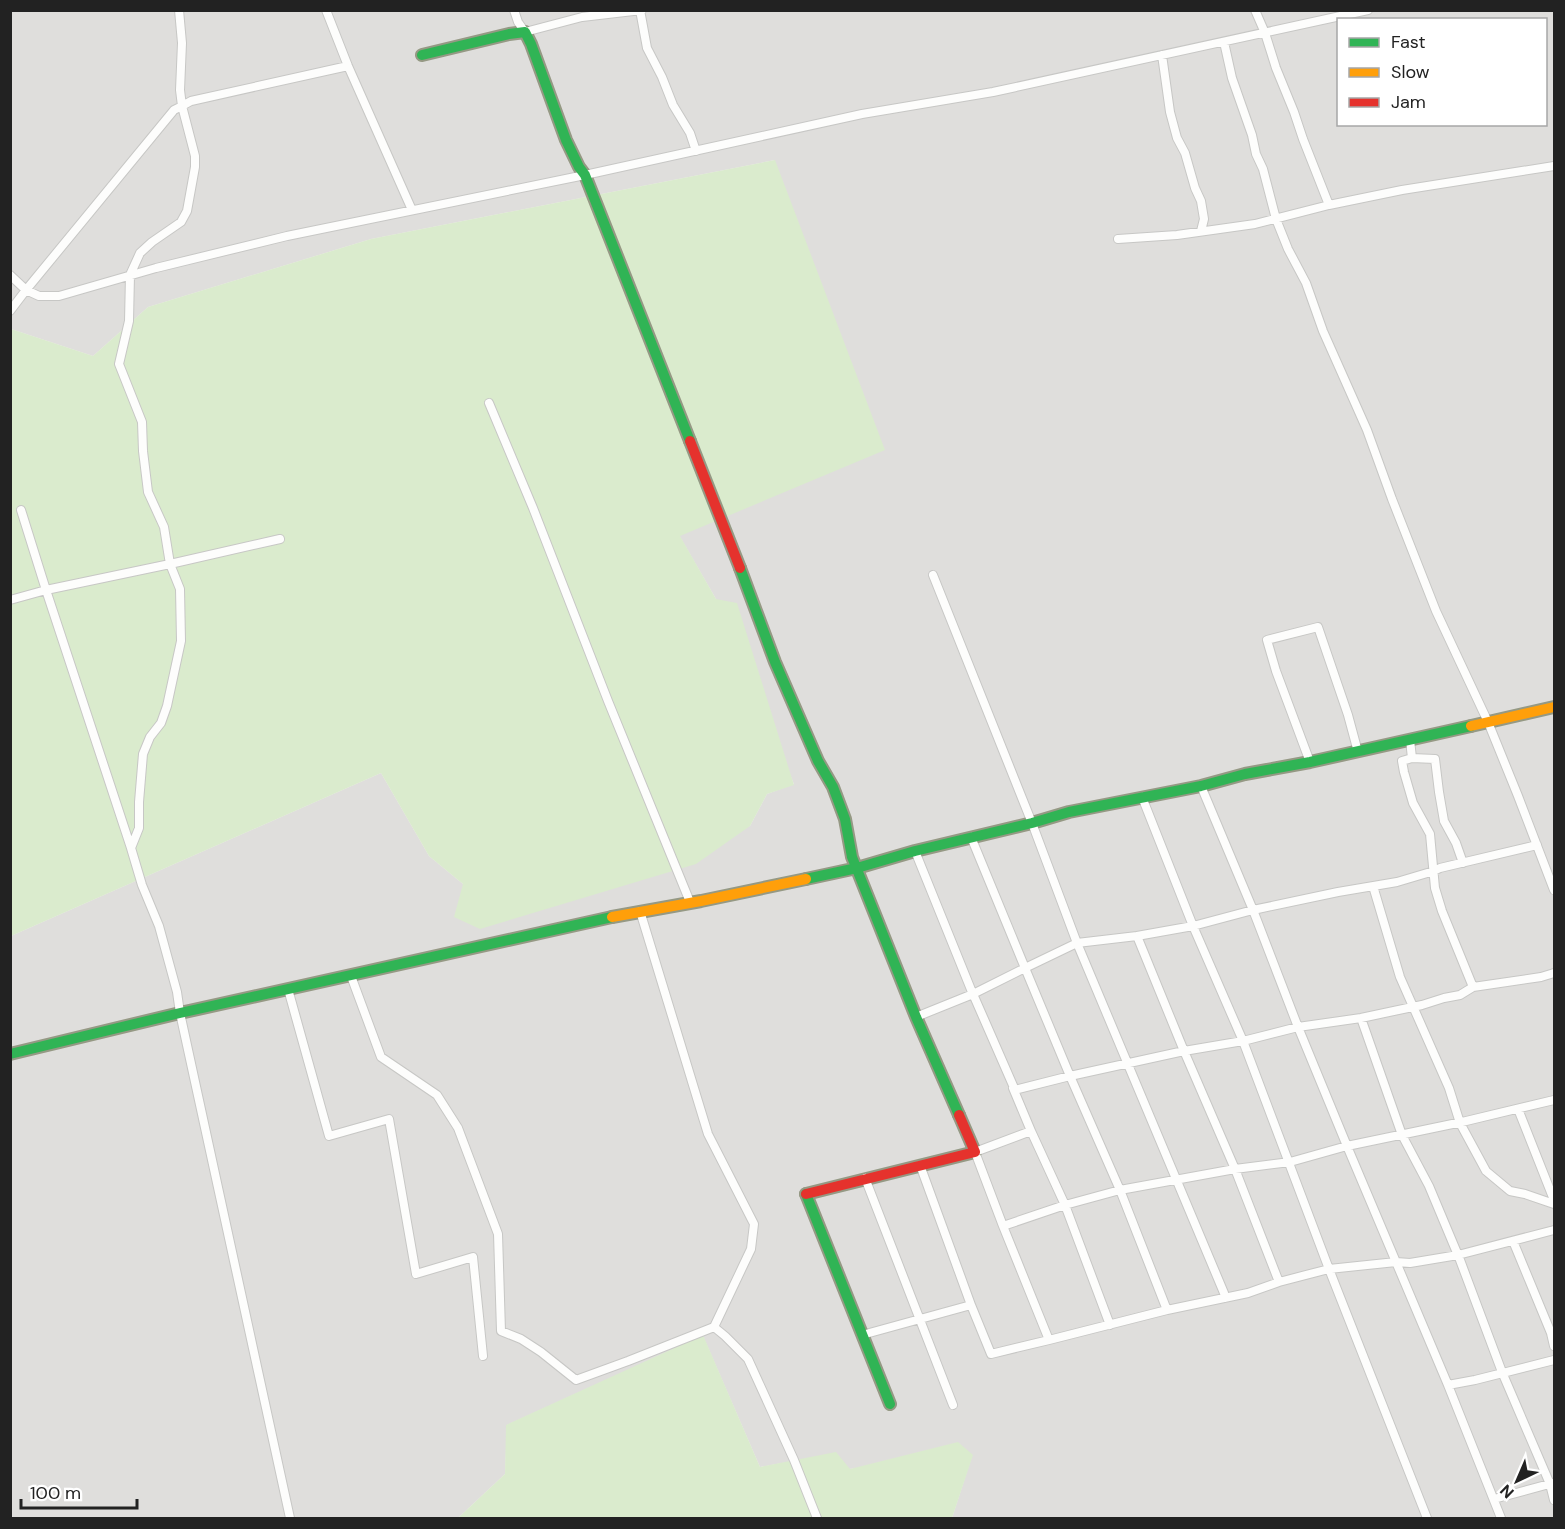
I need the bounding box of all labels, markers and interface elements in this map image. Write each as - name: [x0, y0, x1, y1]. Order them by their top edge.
- legend: [1337, 18, 1547, 126]
- text: Fast: [1391, 30, 1426, 54]
- text: Slow: [1391, 60, 1430, 84]
- text: Jam: [1391, 90, 1426, 114]
- north arrow: [1487, 1451, 1547, 1511]
- scale bar: [21, 1472, 136, 1510]
- text: N: [1495, 1480, 1518, 1503]
- text: 100 m: [30, 1481, 81, 1505]

